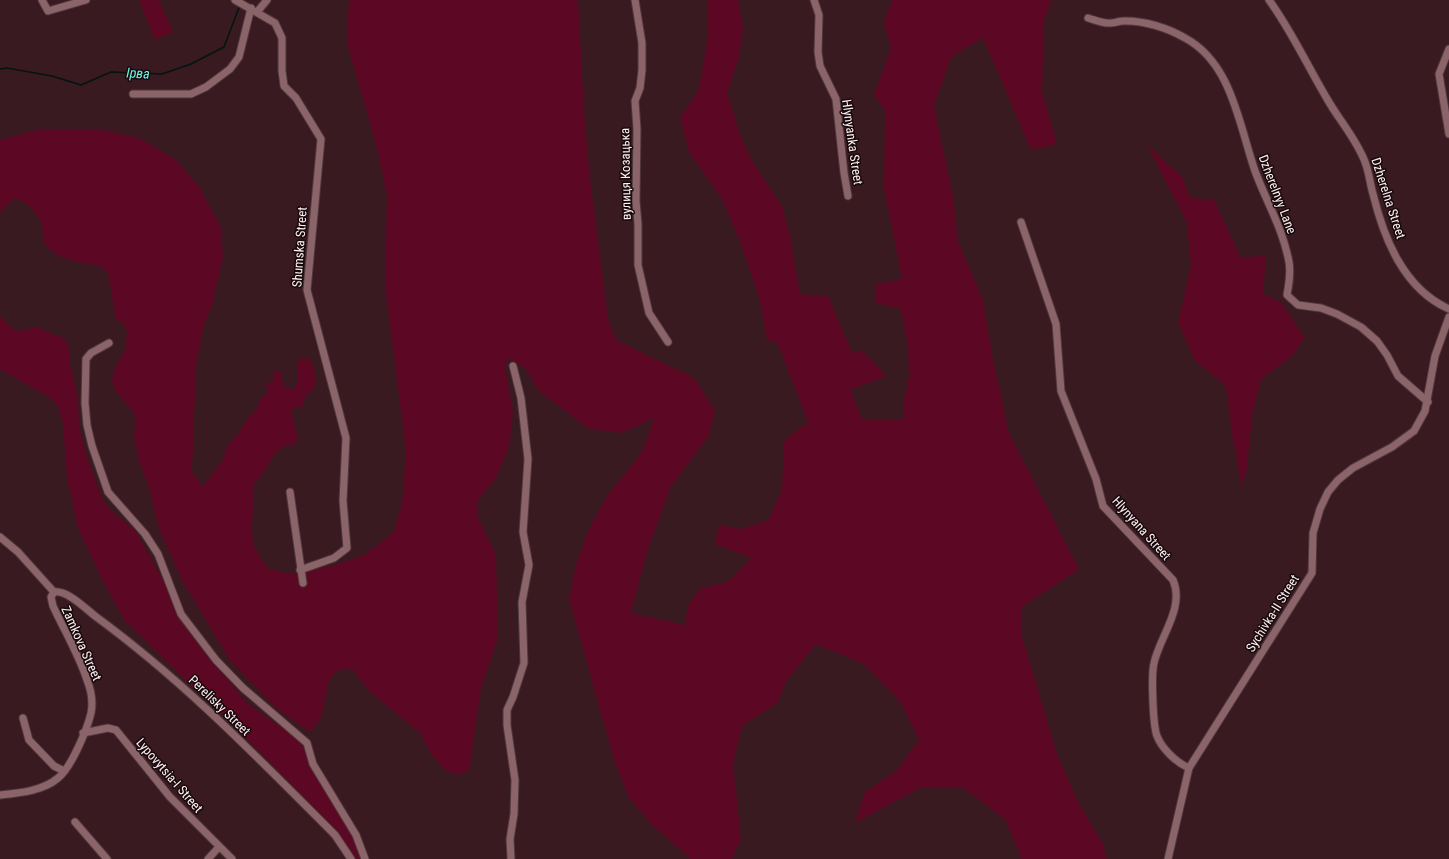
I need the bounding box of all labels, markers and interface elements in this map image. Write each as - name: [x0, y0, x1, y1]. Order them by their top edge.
- water label: Ірва: [126, 64, 150, 82]
- street label: Hlynyanka Street: [839, 98, 866, 186]
- street label: вулиця Козацька: [617, 128, 634, 220]
- street label: Dzherelnyy Lane: [1256, 153, 1299, 236]
- street label: Dzherelna Street: [1368, 156, 1409, 241]
- street label: Shumska Street: [289, 206, 310, 288]
- street label: Hlynyana Street: [1109, 493, 1174, 563]
- street label: Sychivka-II Street: [1243, 572, 1302, 655]
- street label: Zamkova Street: [58, 603, 105, 683]
- street label: Perelisky Street: [186, 672, 254, 739]
- street label: Lypovytsia-I Street: [133, 735, 206, 816]

